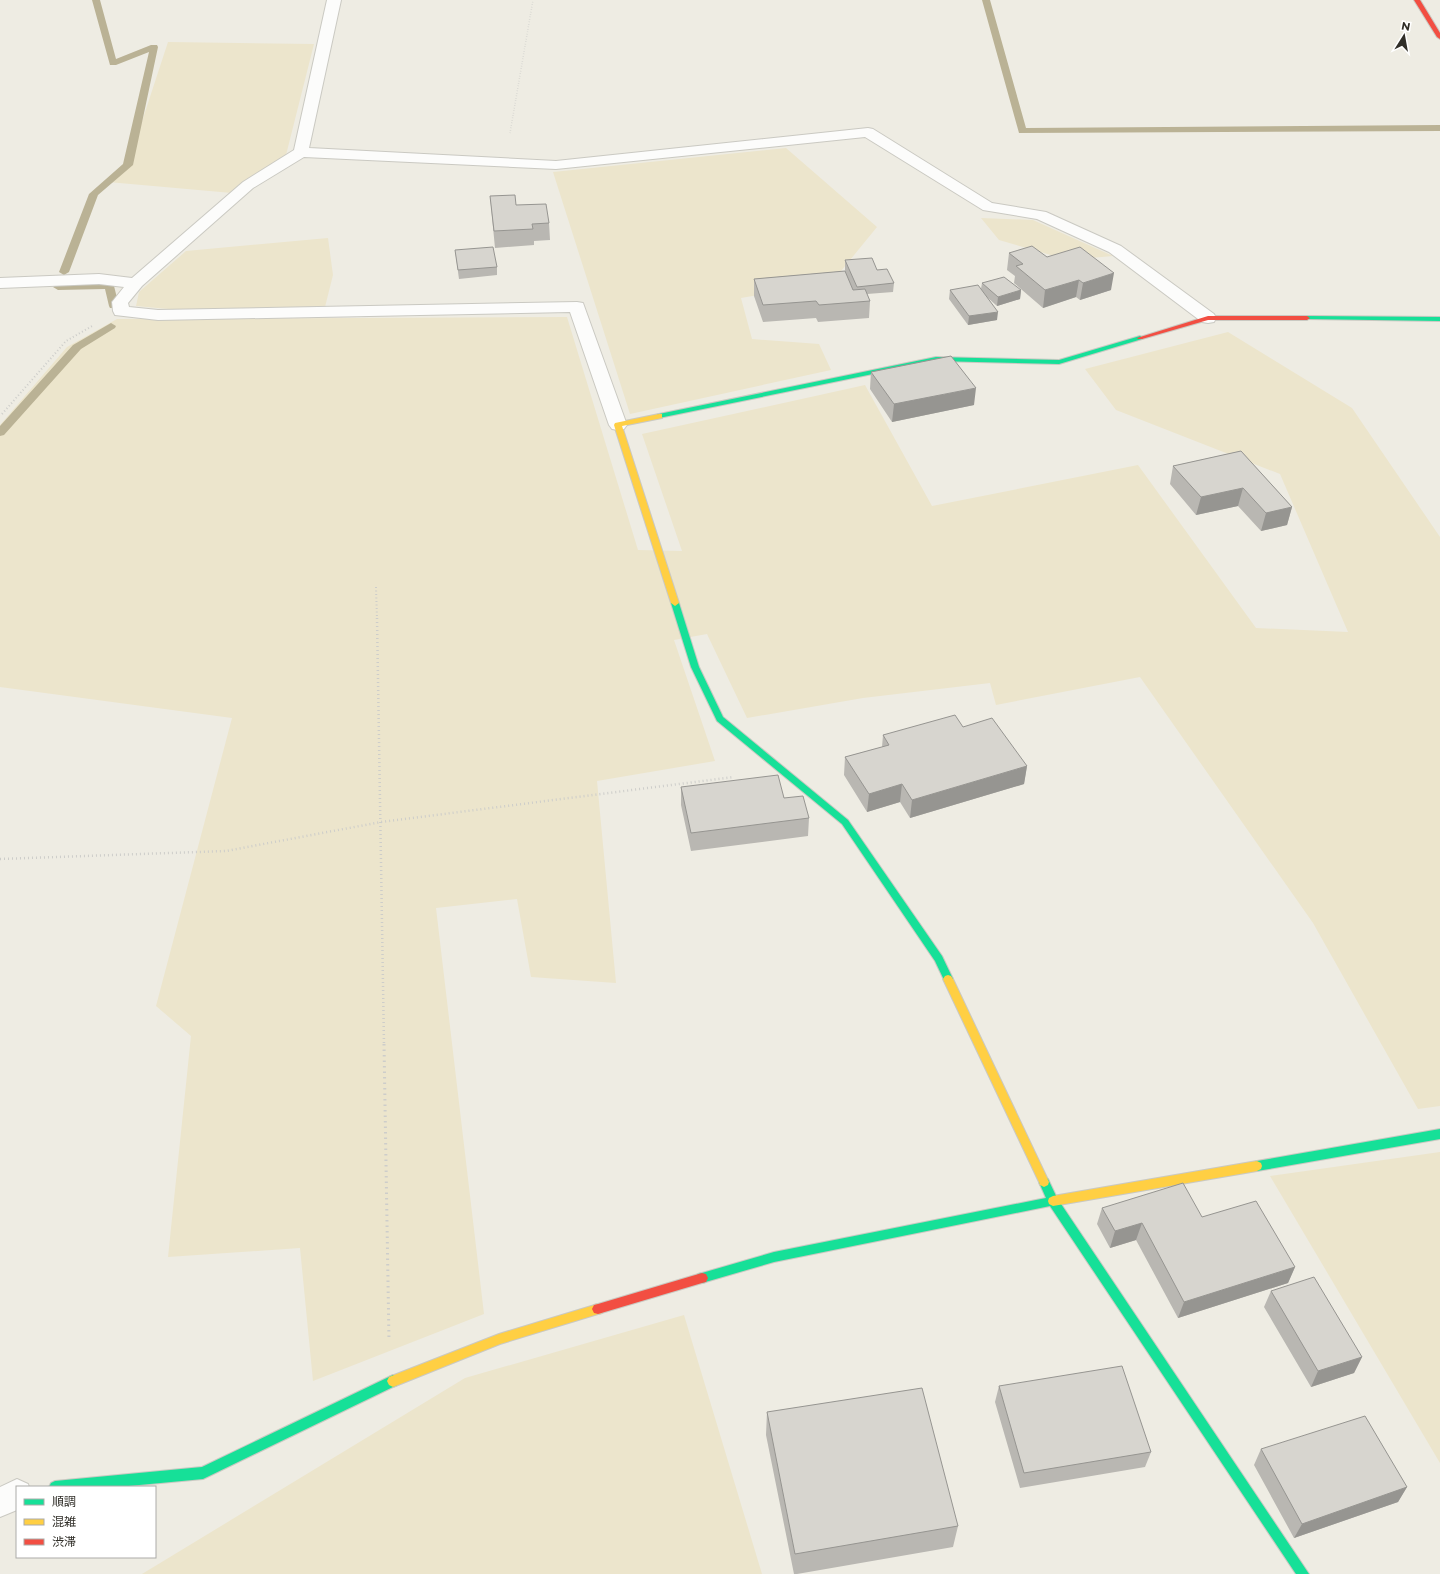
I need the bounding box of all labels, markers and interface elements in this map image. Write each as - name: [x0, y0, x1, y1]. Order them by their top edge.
- north arrow: [1384, 16, 1424, 56]
- text: N: [1400, 18, 1412, 34]
- legend: [16, 1486, 156, 1558]
- text: 順調: [52, 1494, 76, 1509]
- text: 混雑: [52, 1514, 76, 1529]
- text: 渋滞: [52, 1534, 76, 1549]

